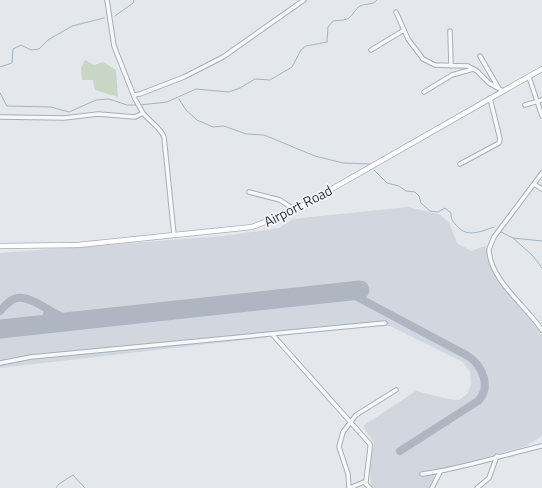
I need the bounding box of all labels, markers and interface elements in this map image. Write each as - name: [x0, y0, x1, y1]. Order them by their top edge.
- street label: Airport Road: [260, 179, 336, 232]

